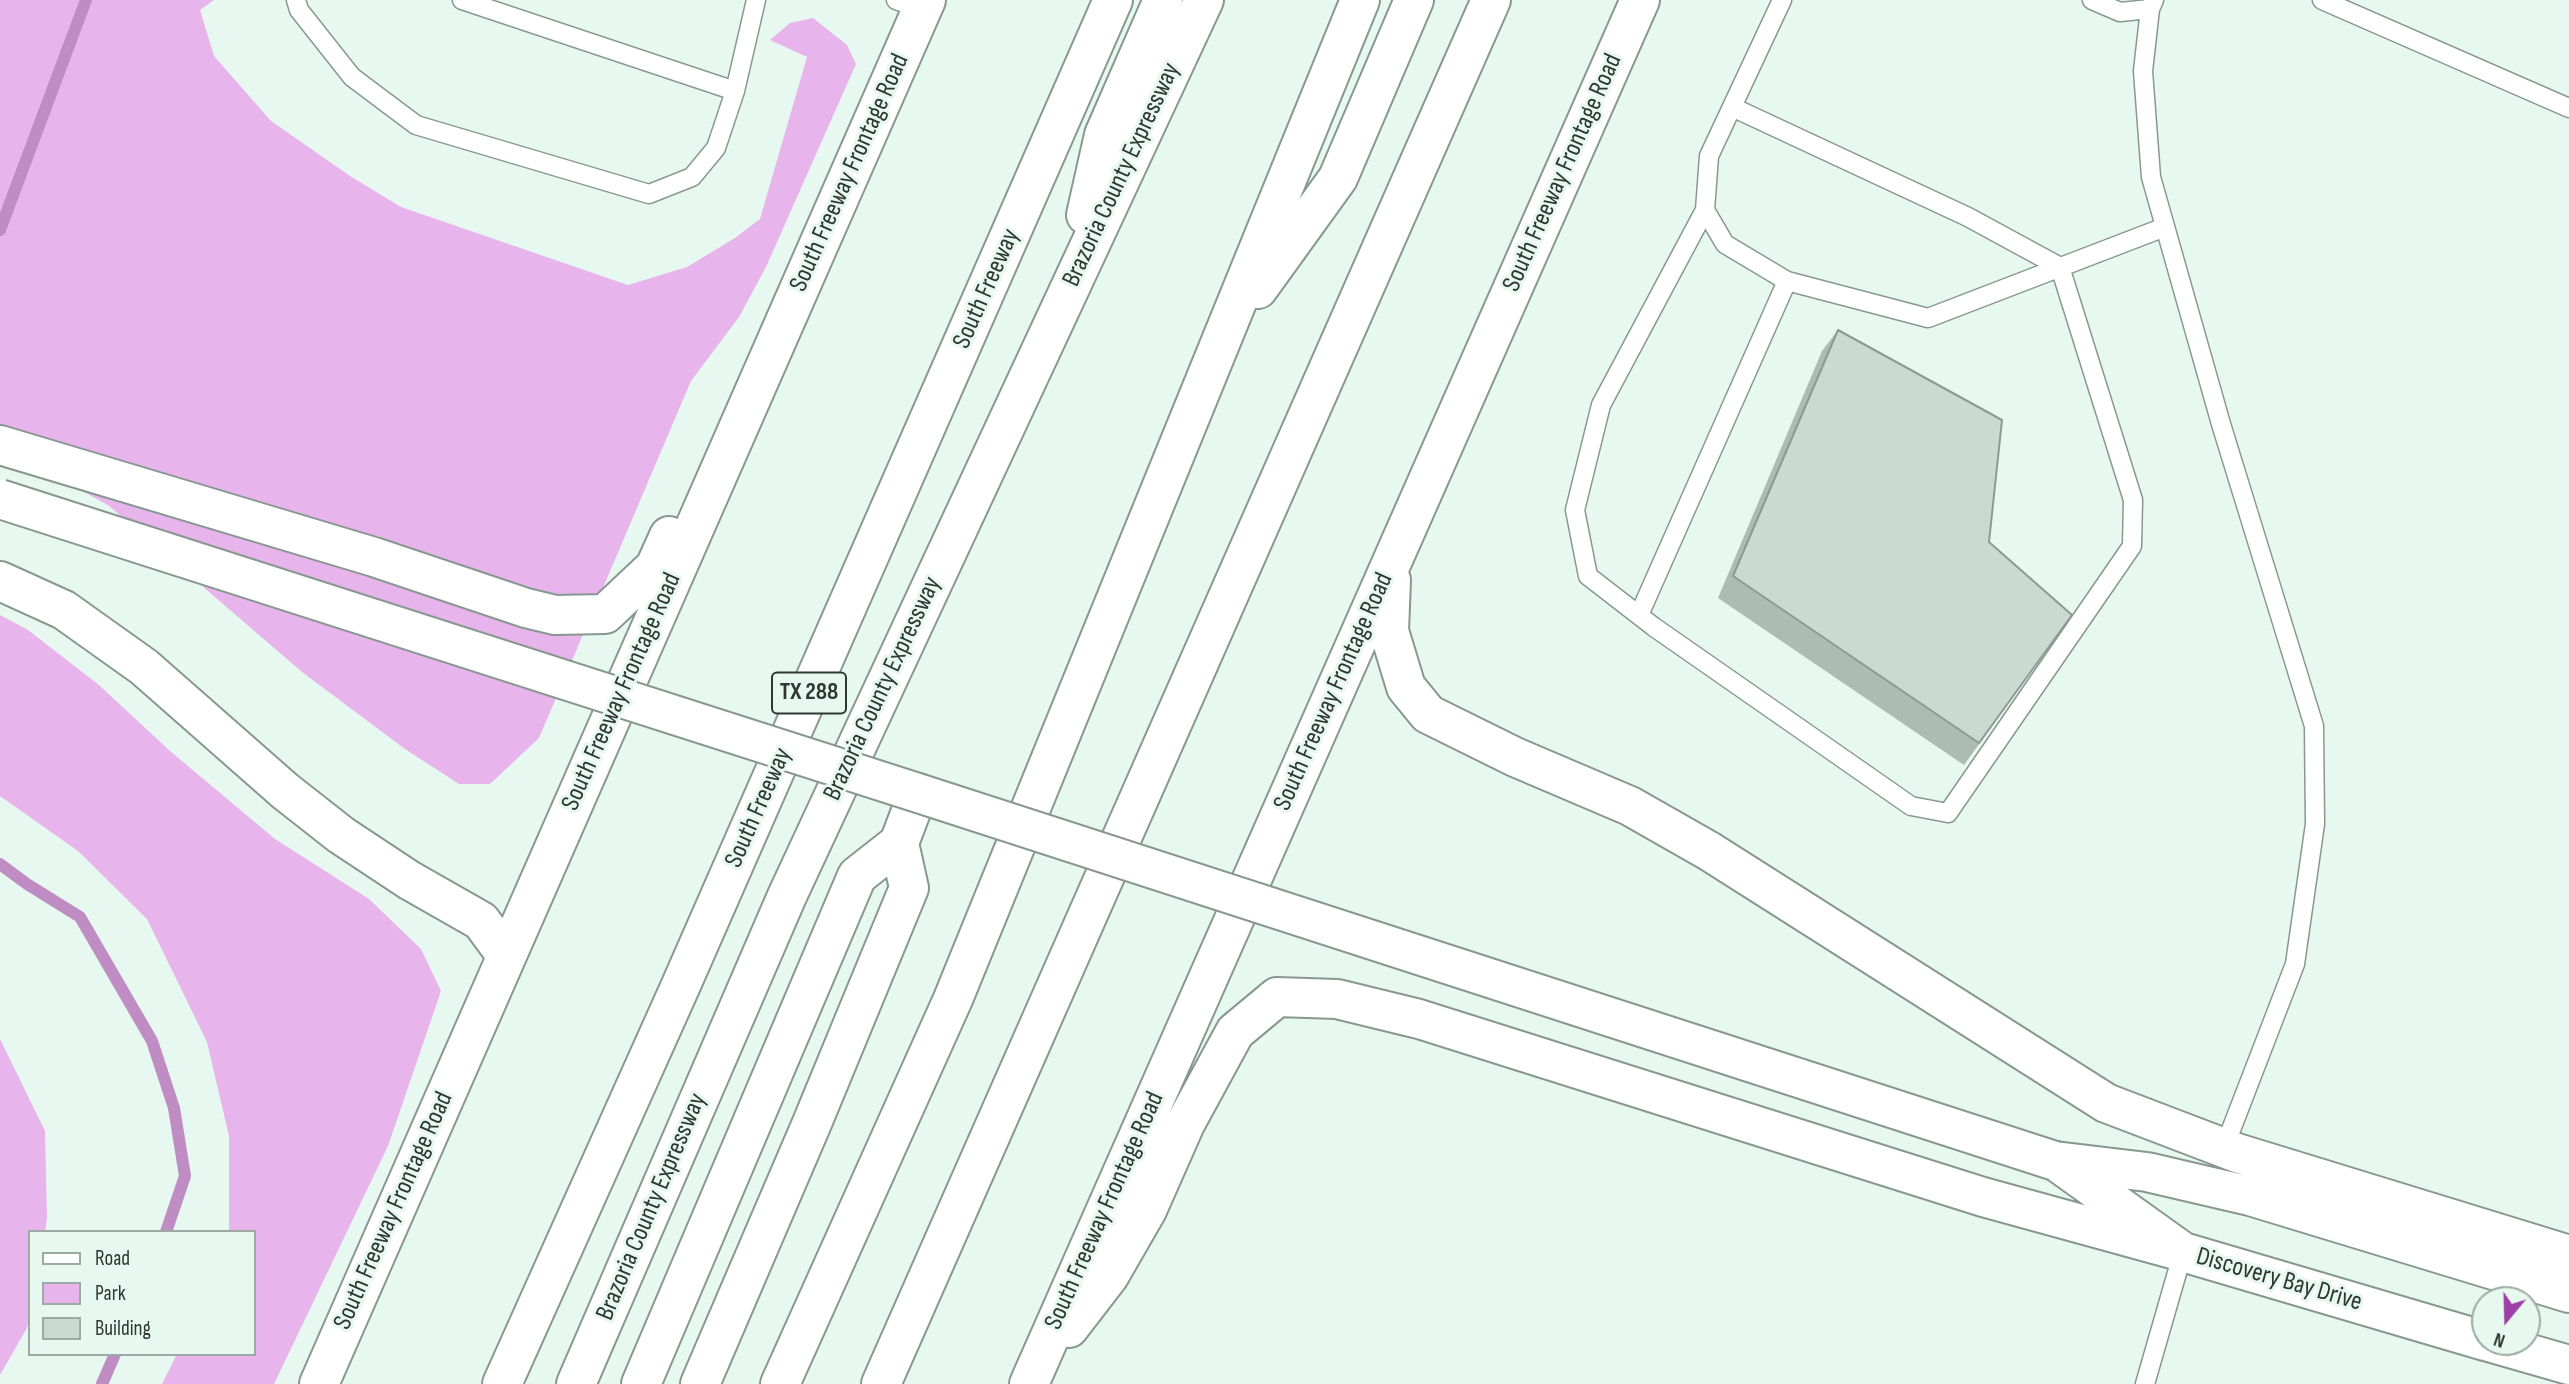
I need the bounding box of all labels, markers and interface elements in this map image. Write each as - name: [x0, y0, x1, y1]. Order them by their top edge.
- street label: South Freeway Frontage Road: [784, 49, 916, 297]
- street label: South Freeway Frontage Road: [1497, 49, 1629, 297]
- street label: Brazoria County Expressway: [1056, 58, 1188, 292]
- street label: South Freeway: [947, 224, 1027, 354]
- street label: South Freeway Frontage Road: [556, 568, 688, 816]
- street label: South Freeway Frontage Road: [1268, 568, 1400, 816]
- street label: Brazoria County Expressway: [817, 572, 949, 806]
- road number: TX 288: [772, 672, 846, 714]
- street label: South Freeway: [719, 743, 799, 873]
- street label: South Freeway Frontage Road: [328, 1087, 460, 1335]
- street label: South Freeway Frontage Road: [1039, 1087, 1171, 1335]
- street label: Brazoria County Expressway: [590, 1089, 714, 1325]
- legend: [28, 1230, 256, 1356]
- street label: Discovery Bay Drive: [2192, 1241, 2366, 1319]
- text: Road: [95, 1246, 130, 1271]
- text: Park: [95, 1281, 126, 1306]
- north arrow: [2471, 1286, 2541, 1356]
- text: Building: [95, 1316, 151, 1341]
- text: N: [2491, 1327, 2508, 1352]

